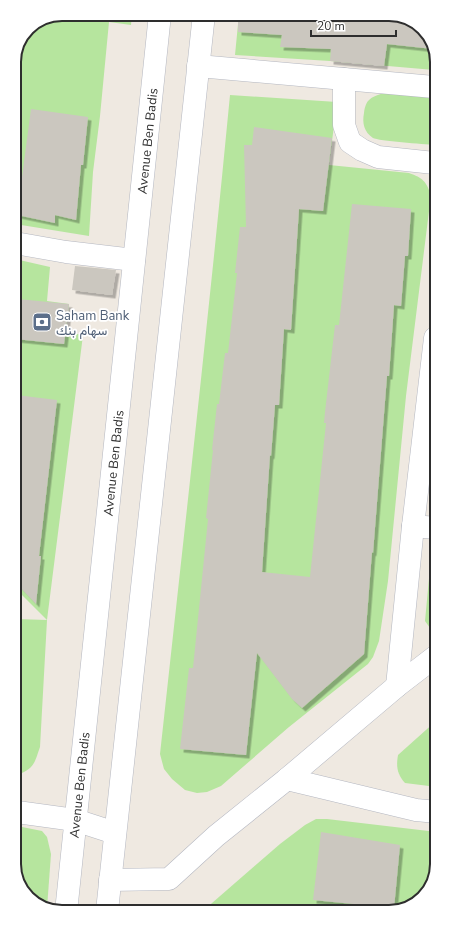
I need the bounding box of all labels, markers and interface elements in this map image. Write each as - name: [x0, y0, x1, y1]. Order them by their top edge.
- scale bar: [311, 12, 396, 38]
- text: 20 m: [317, 18, 345, 34]
- street label: Avenue Ben Badis: [133, 87, 163, 195]
- place label: Saham Bank سهام بنك: [56, 307, 130, 340]
- bank icon: Saham Bank سهام بنك: [31, 311, 53, 333]
- street label: Avenue Ben Badis: [99, 409, 129, 517]
- street label: Avenue Ben Badis: [65, 731, 95, 839]

